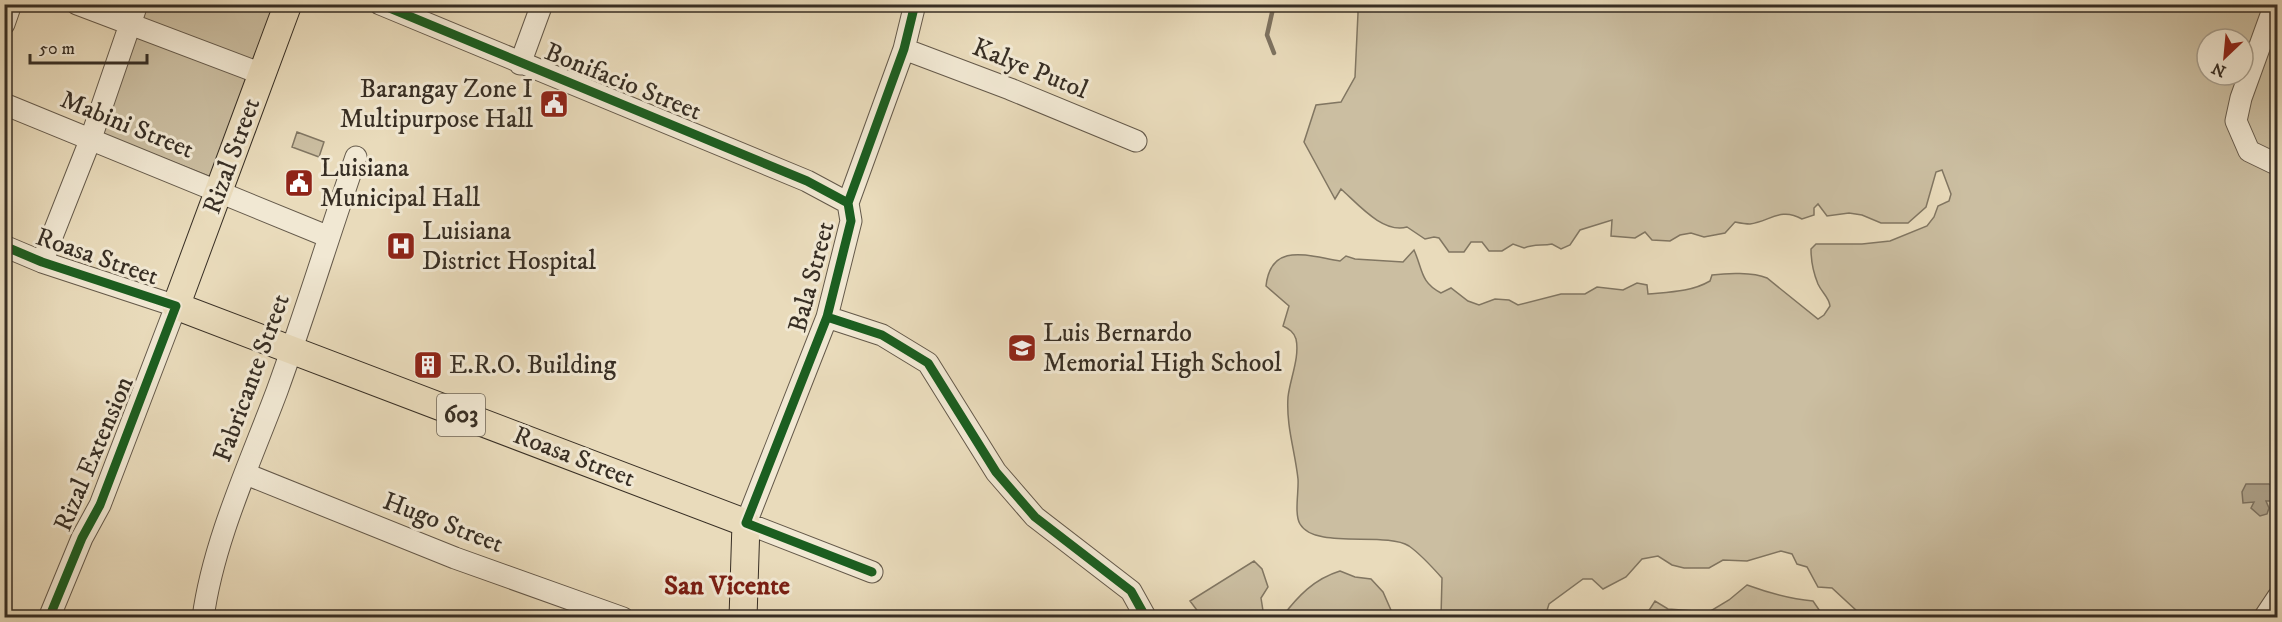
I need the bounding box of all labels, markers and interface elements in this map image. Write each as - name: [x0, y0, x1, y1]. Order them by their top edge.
- scale bar: [30, 27, 147, 65]
- north arrow: [2195, 27, 2255, 87]
- street label: Kalye Putol: [967, 31, 1093, 107]
- street label: Bonifacio Street: [540, 36, 706, 128]
- text: 50 m: [39, 38, 75, 60]
- text: N: [2209, 58, 2229, 81]
- place label: Barangay Zone I Multipurpose Hall: [340, 73, 533, 136]
- street label: Mabini Street: [55, 83, 199, 167]
- public building icon: Barangay Zone I Multipurpose Hall: [538, 88, 570, 120]
- street label: Rizal Street: [196, 93, 268, 219]
- place label: Luisiana Municipal Hall: [320, 152, 480, 215]
- public building icon: Luisiana Municipal Hall: [283, 167, 315, 199]
- place label: Luisiana District Hospital: [422, 215, 596, 278]
- street label: Bala Street: [781, 218, 843, 336]
- street label: Roasa Street: [31, 221, 163, 293]
- hospital icon: Luisiana District Hospital: [385, 230, 417, 262]
- street label: Fabricante Street: [206, 289, 298, 467]
- place label: Luis Bernardo Memorial High School: [1043, 317, 1282, 380]
- school or university icon: Luis Bernardo Memorial High School: [1006, 332, 1038, 364]
- building icon: E.R.O. Building: [412, 349, 444, 381]
- place label: E.R.O. Building: [449, 349, 616, 382]
- street label: Rizal Extension: [47, 371, 142, 536]
- road number: 603: [437, 394, 485, 436]
- street label: Roasa Street: [508, 419, 640, 495]
- street label: Hugo Street: [378, 485, 508, 561]
- district label: San Vicente: [664, 569, 790, 603]

